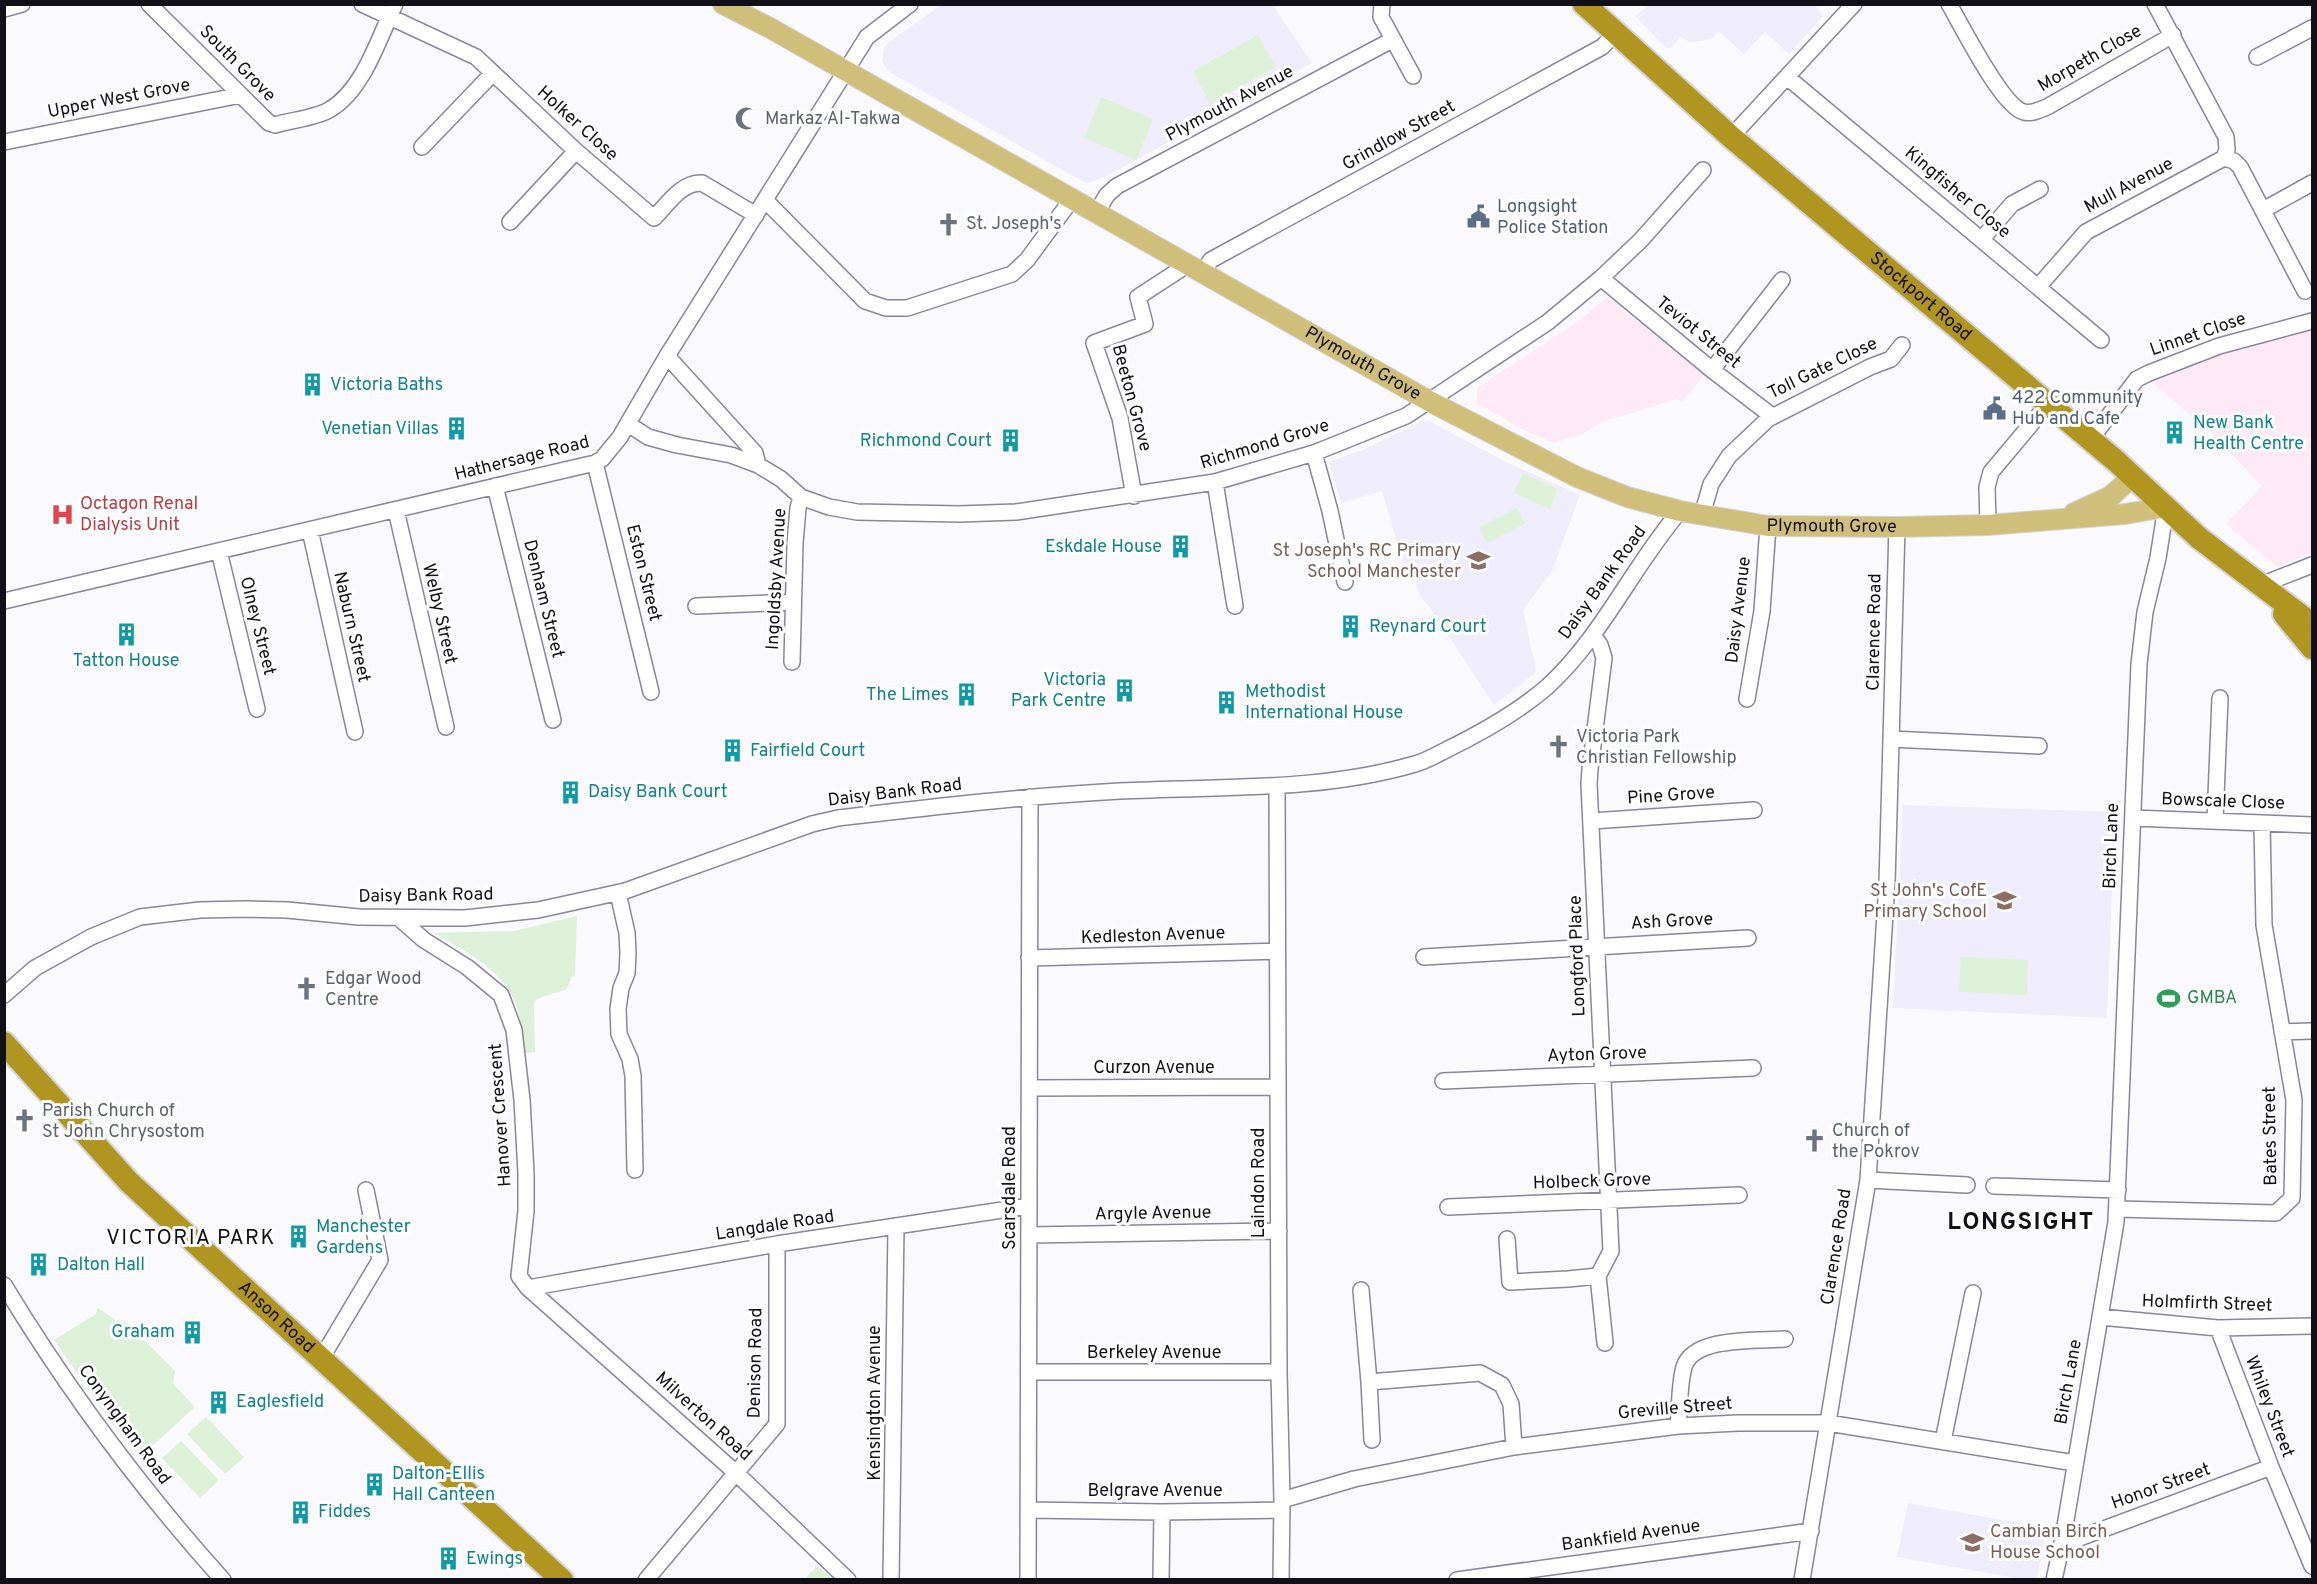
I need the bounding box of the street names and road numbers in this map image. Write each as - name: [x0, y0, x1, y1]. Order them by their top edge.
- street label: Morpeth Close: [2034, 20, 2146, 98]
- street label: South Grove: [194, 21, 280, 107]
- street label: Plymouth Avenue: [1162, 61, 1298, 147]
- street label: Upper West Grove: [46, 74, 192, 124]
- street label: Holker Close: [532, 81, 622, 167]
- street label: Grindlow Street: [1338, 95, 1460, 177]
- street label: Kingfisher Close: [1899, 142, 2015, 244]
- street label: Mull Avenue: [2080, 153, 2178, 219]
- street label: Stockport Road: [1865, 247, 1976, 346]
- street label: Teviot Street: [1651, 292, 1745, 374]
- street label: Linnet Close: [2147, 308, 2249, 362]
- street label: Plymouth Grove: [1301, 322, 1425, 406]
- street label: Toll Gate Close: [1765, 333, 1881, 405]
- street label: Beeton Grove: [1106, 342, 1156, 454]
- street label: Richmond Grove: [1198, 414, 1332, 476]
- street label: Hathersage Road: [452, 431, 592, 487]
- street label: Ingoldsby Avenue: [762, 507, 792, 651]
- street label: Plymouth Grove: [1767, 514, 1897, 538]
- street label: Eston Street: [620, 522, 666, 624]
- street label: Daisy Bank Road: [1554, 522, 1652, 644]
- street label: Denham Street: [517, 537, 569, 661]
- street label: Daisy Avenue: [1721, 555, 1757, 665]
- street label: Welby Street: [416, 561, 462, 667]
- street label: Naburn Street: [327, 569, 375, 685]
- street label: Clarence Road: [1862, 573, 1888, 691]
- street label: Olney Street: [234, 574, 280, 678]
- street label: Daisy Bank Road: [827, 773, 963, 813]
- street label: Pine Grove: [1626, 781, 1716, 811]
- street label: Bowscale Close: [2161, 788, 2285, 816]
- street label: Birch Lane: [2099, 803, 2125, 889]
- street label: Daisy Bank Road: [358, 883, 494, 909]
- street label: Longford Place: [1564, 895, 1592, 1017]
- street label: Ash Grove: [1630, 908, 1714, 936]
- street label: Kedleston Avenue: [1080, 922, 1226, 950]
- street label: Hanover Crescent: [485, 1042, 517, 1188]
- street label: Ayton Grove: [1547, 1042, 1647, 1068]
- street label: Curzon Avenue: [1093, 1057, 1215, 1080]
- street label: Bates Street: [2259, 1086, 2283, 1186]
- street label: Scarsdale Road: [999, 1126, 1022, 1250]
- street label: Laindon Road: [1248, 1128, 1271, 1238]
- street label: Holbeck Grove: [1532, 1168, 1652, 1196]
- street label: Clarence Road: [1816, 1187, 1858, 1307]
- street label: Argyle Avenue: [1094, 1201, 1212, 1227]
- street label: Langdale Road: [714, 1205, 836, 1247]
- street label: Anson Road: [233, 1276, 320, 1359]
- street label: Holmfirth Street: [2141, 1290, 2273, 1318]
- street label: Denison Road: [744, 1307, 768, 1419]
- street label: Kensington Avenue: [864, 1325, 887, 1481]
- street label: Birch Lane: [2050, 1338, 2088, 1426]
- street label: Berkeley Avenue: [1087, 1342, 1221, 1365]
- street label: Whiley Street: [2239, 1353, 2299, 1461]
- street label: Conyngham Road: [73, 1360, 175, 1490]
- street label: Milverton Road: [650, 1367, 756, 1467]
- street label: Greville Street: [1617, 1393, 1733, 1425]
- street label: Honor Street: [2108, 1458, 2214, 1516]
- street label: Belgrave Avenue: [1087, 1480, 1223, 1503]
- street label: Bankfield Avenue: [1560, 1515, 1702, 1557]

